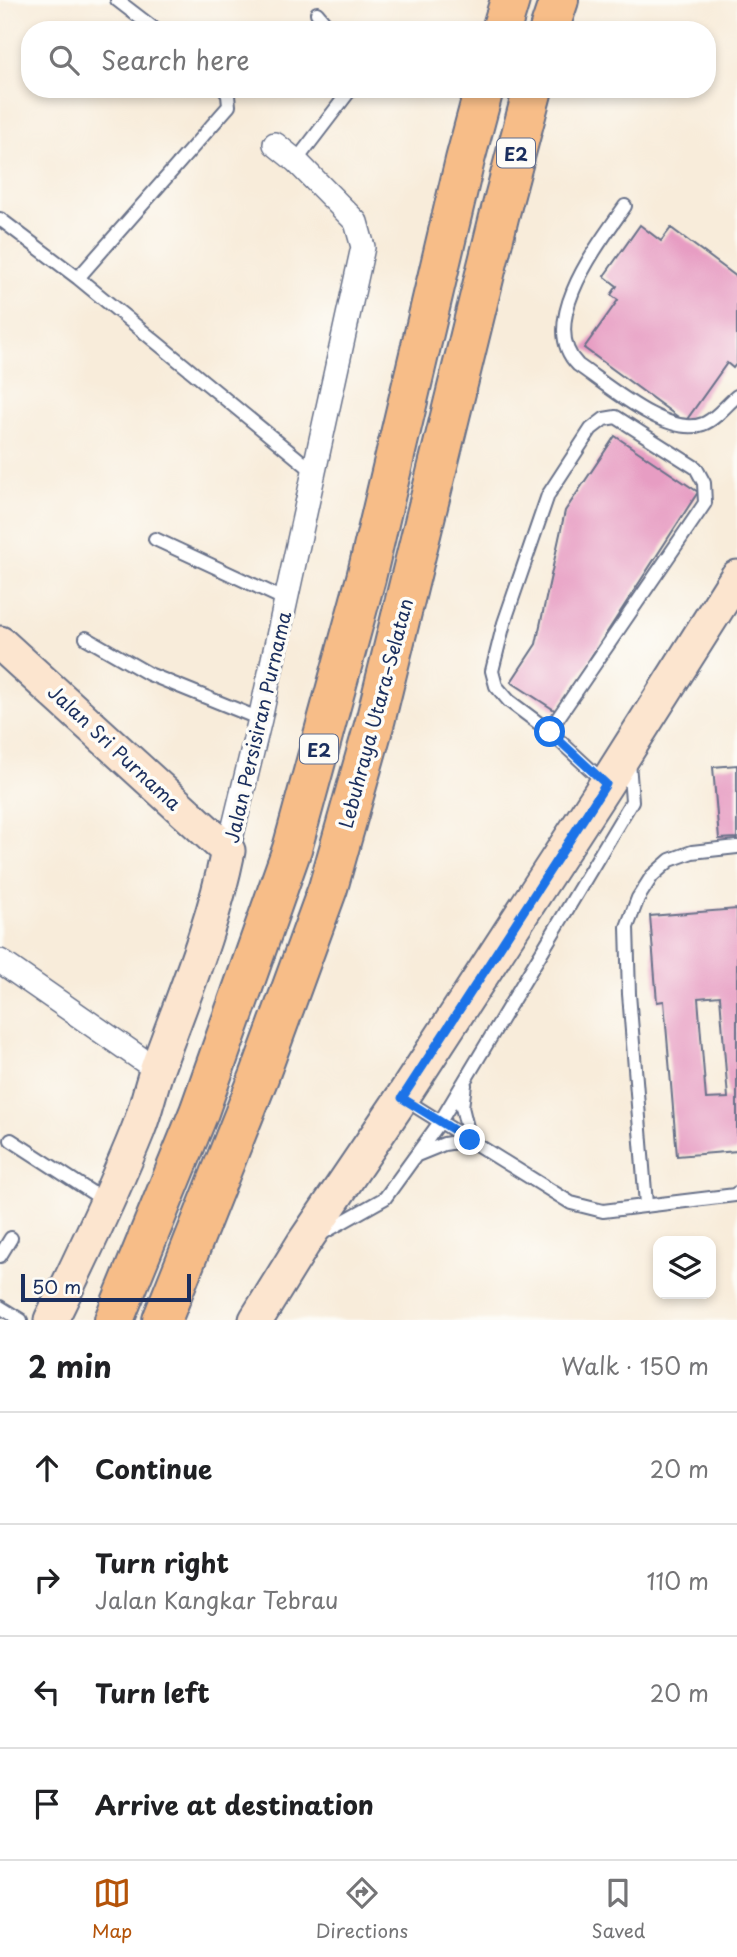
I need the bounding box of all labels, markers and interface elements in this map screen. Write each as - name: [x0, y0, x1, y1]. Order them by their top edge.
- search box: [21, 21, 716, 98]
- text: Search here: [101, 40, 250, 79]
- icon: search: [45, 41, 83, 79]
- road number: E2: [497, 138, 535, 168]
- street label: Lebuhraya Utara–Selatan: [331, 595, 419, 831]
- street label: Jalan Persisiran Purnama: [217, 608, 297, 846]
- street label: Jalan Sri Purnama: [42, 678, 188, 816]
- route start: [534, 716, 565, 747]
- road number: E2: [300, 734, 338, 764]
- route end: [454, 1124, 485, 1155]
- map controls: [653, 1236, 716, 1299]
- button: layers: [653, 1236, 716, 1299]
- scale bar: [21, 1271, 191, 1303]
- text: 50 m: [32, 1272, 81, 1300]
- text: 2 min: [28, 1343, 112, 1388]
- text: Walk · 150 m: [561, 1348, 709, 1383]
- icon: ahead: [28, 1449, 66, 1487]
- text: Continue: [95, 1449, 212, 1488]
- text: 20 m: [650, 1451, 709, 1486]
- text: Turn right: [95, 1543, 229, 1582]
- icon: right: [28, 1561, 66, 1599]
- text: 110 m: [647, 1563, 709, 1598]
- text: Jalan Kangkar Tebrau: [95, 1582, 339, 1617]
- icon: left: [28, 1673, 66, 1711]
- text: Turn left: [95, 1673, 210, 1712]
- text: 20 m: [650, 1675, 709, 1710]
- icon: arrive: [28, 1785, 66, 1823]
- text: Arrive at destination: [95, 1785, 374, 1824]
- tab: Map: [92, 1874, 132, 1944]
- tab: Directions: [316, 1874, 408, 1944]
- tab: Saved: [591, 1874, 645, 1944]

